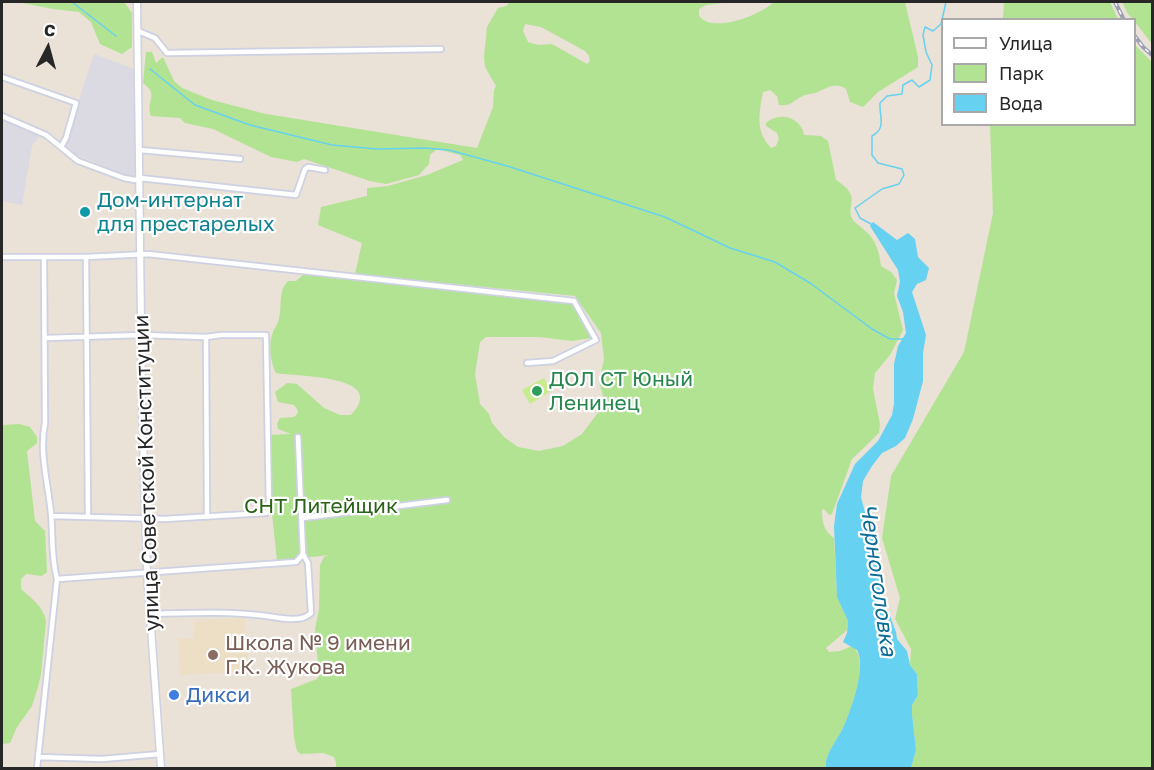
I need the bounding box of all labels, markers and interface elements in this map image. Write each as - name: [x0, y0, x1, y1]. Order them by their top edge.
- north arrow: [18, 18, 78, 78]
- legend: [941, 18, 1136, 126]
- text: С: [43, 20, 57, 41]
- text: Улица: [999, 32, 1053, 54]
- text: Парк: [999, 62, 1044, 84]
- text: Вода: [999, 92, 1043, 114]
- place label: Дом-интернат для престарелых: [97, 187, 275, 237]
- marker: Дом-интернат для престарелых: [78, 205, 92, 219]
- street label: улица Советской Конституции: [129, 314, 165, 632]
- place label: ДОЛ СТ Юный Ленинец: [549, 366, 693, 416]
- marker: ДОЛ СТ Юный Ленинец: [530, 384, 544, 398]
- park label: СНТ Литейщик: [244, 493, 398, 519]
- water label: Черноголовка: [854, 502, 902, 658]
- place label: Школа № 9 имени Г.К. Жукова: [225, 630, 411, 680]
- marker: Школа № 9 имени Г.К. Жукова: [206, 648, 220, 662]
- place label: Дикси: [186, 682, 250, 708]
- marker: Дикси: [167, 688, 181, 702]

